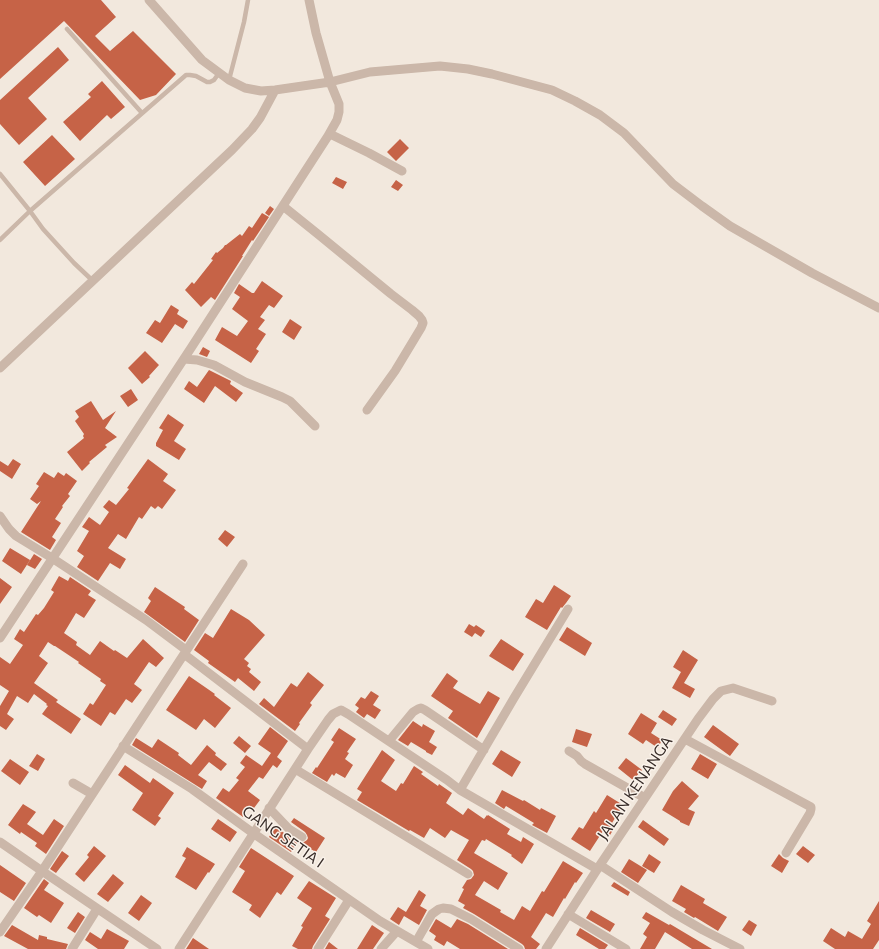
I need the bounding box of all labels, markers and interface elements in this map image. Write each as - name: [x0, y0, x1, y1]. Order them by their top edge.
- street label: JALAN KENANGA: [594, 733, 676, 843]
- street label: GANG SETIA I: [239, 802, 327, 872]

